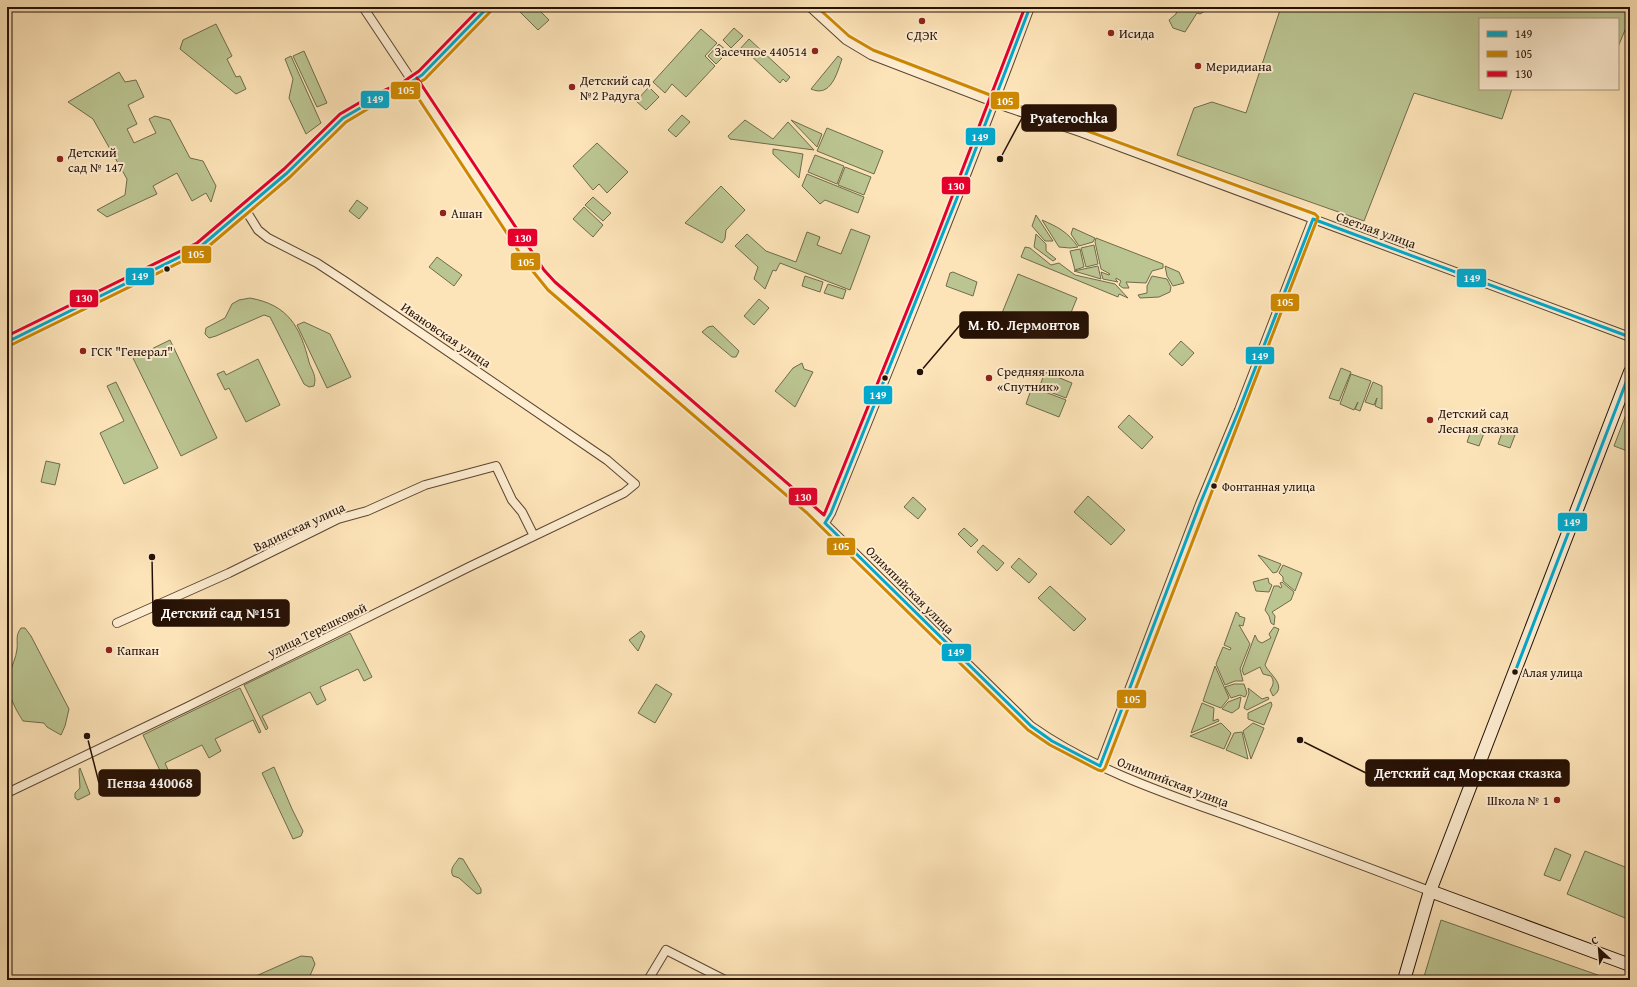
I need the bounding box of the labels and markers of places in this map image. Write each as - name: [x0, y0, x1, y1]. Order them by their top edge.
- marker: СДЭК: [917, 16, 927, 26]
- place label: Исида: [1119, 24, 1155, 43]
- place label: СДЭК: [907, 26, 937, 45]
- marker: Исида: [1106, 28, 1116, 38]
- place label: Засечное 440514: [715, 42, 807, 61]
- marker: Засечное 440514: [810, 46, 820, 56]
- place label: Меридиана: [1206, 57, 1273, 76]
- marker: Меридиана: [1193, 61, 1203, 71]
- place label: Детский сад №2 Радуга: [579, 71, 651, 105]
- marker: Детский сад №2 Радуга: [567, 82, 577, 92]
- callout: Pyaterochka: [1022, 105, 1116, 131]
- place label: Детский сад № 147: [67, 143, 124, 177]
- marker: Детский сад № 147: [55, 154, 65, 164]
- place label: Ашан: [451, 204, 483, 223]
- marker: Ашан: [438, 208, 448, 218]
- unlabelled marker: [162, 264, 172, 274]
- callout: М. Ю. Лермонтов: [960, 312, 1088, 338]
- place label: ГСК "Генерал": [91, 342, 173, 361]
- marker: ГСК "Генерал": [78, 346, 88, 356]
- place label: Средняя школа «Спутник»: [997, 362, 1085, 396]
- unlabelled marker: [880, 373, 890, 383]
- marker: Средняя школа «Спутник»: [984, 373, 994, 383]
- place label: Детский сад Лесная сказка: [1437, 404, 1520, 438]
- marker: Детский сад Лесная сказка: [1425, 415, 1435, 425]
- place label: Фонтанная улица: [1222, 478, 1315, 495]
- marker: Фонтанная улица: [1209, 481, 1219, 491]
- callout: Детский сад №151: [153, 600, 289, 626]
- place label: Капкан: [117, 641, 159, 660]
- marker: Капкан: [104, 645, 114, 655]
- place label: Алая улица: [1522, 664, 1583, 681]
- marker: Алая улица: [1510, 667, 1520, 677]
- callout: Детский сад Морская сказка: [1366, 760, 1569, 786]
- callout: Пенза 440068: [99, 770, 200, 796]
- place label: Школа № 1: [1487, 791, 1549, 810]
- marker: Школа № 1: [1552, 795, 1562, 805]

